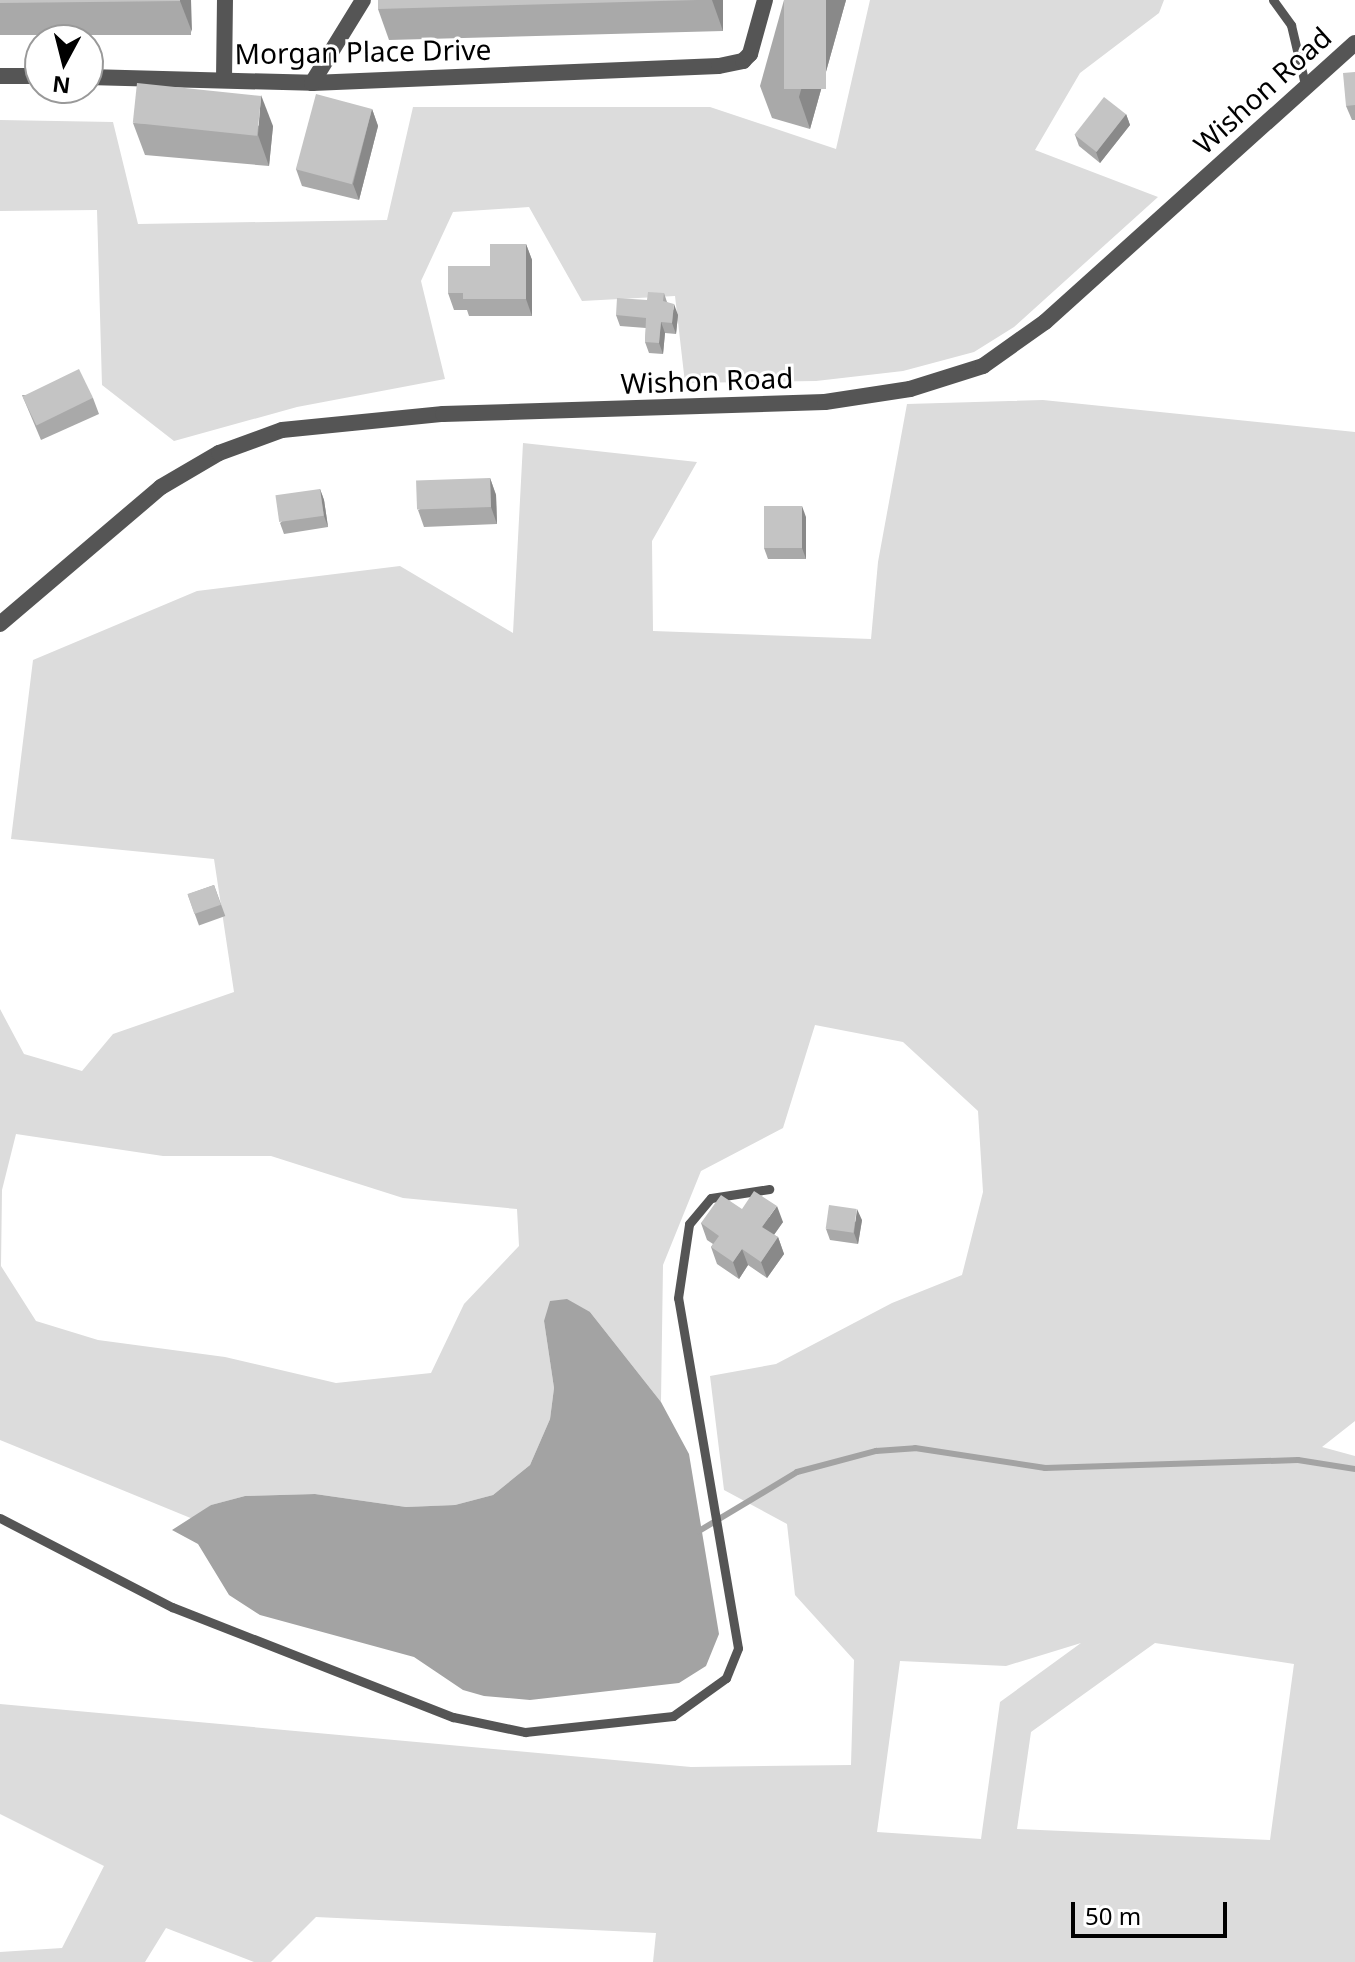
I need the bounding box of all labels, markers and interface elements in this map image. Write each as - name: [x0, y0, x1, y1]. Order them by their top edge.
- street label: Wishon Road: [1187, 20, 1337, 160]
- north arrow: [24, 24, 104, 104]
- street label: Morgan Place Drive: [234, 32, 492, 70]
- text: N: [51, 70, 72, 102]
- street label: Wishon Road: [620, 360, 794, 400]
- scale bar: [1075, 1886, 1231, 1936]
- text: 50 m: [1085, 1899, 1141, 1932]

